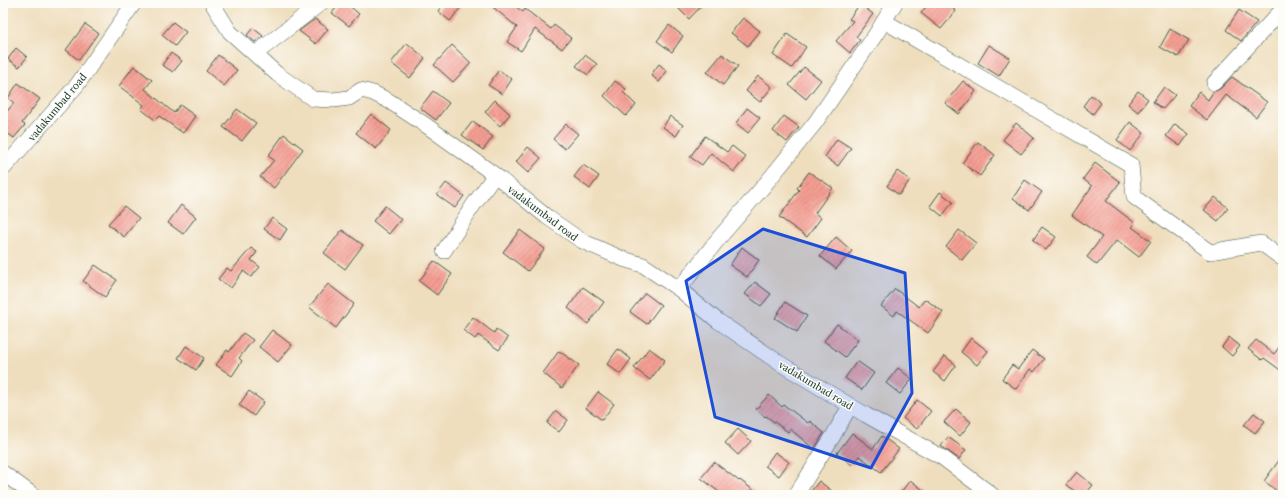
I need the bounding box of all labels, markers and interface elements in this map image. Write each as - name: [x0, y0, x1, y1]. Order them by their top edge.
- street label: vadakumbad road: [25, 71, 90, 145]
- street label: vadakumbad road: [504, 182, 580, 244]
- street label: vadakumbad road: [775, 358, 855, 413]

